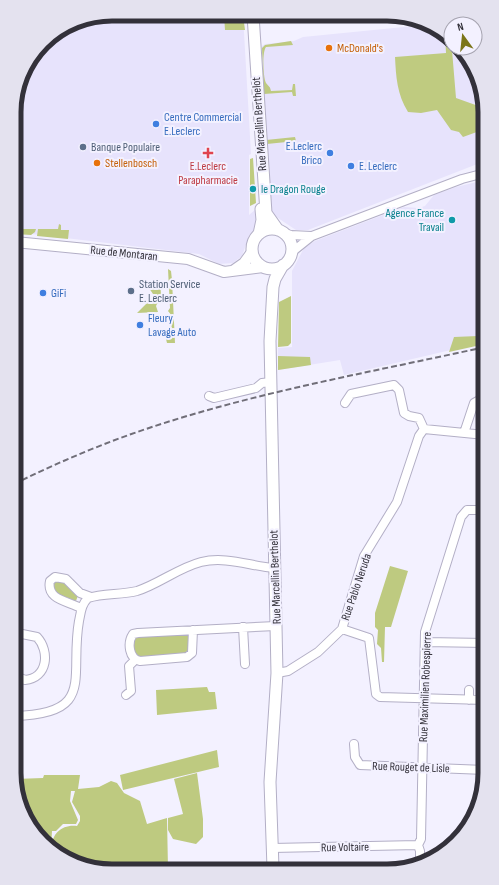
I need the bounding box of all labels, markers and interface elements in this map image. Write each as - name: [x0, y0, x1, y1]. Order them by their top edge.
- north arrow: [443, 16, 483, 56]
- text: N: [456, 20, 465, 34]
- place label: McDonald's: [337, 41, 383, 56]
- marker: McDonald's: [324, 43, 334, 53]
- street label: Rue Marcellin Berthelot: [249, 76, 270, 171]
- place label: Centre Commercial E.Leclerc: [164, 110, 241, 139]
- marker: Centre Commercial E.Leclerc: [151, 119, 161, 129]
- place label: E.Leclerc Brico: [286, 139, 322, 168]
- place label: Banque Populaire: [91, 140, 160, 155]
- marker: Banque Populaire: [78, 142, 88, 152]
- marker: E.Leclerc Parapharmacie: [203, 148, 213, 158]
- marker: E.Leclerc Brico: [325, 148, 335, 158]
- place label: Stellenbosch: [105, 156, 157, 171]
- marker: Stellenbosch: [92, 158, 102, 168]
- place label: E.Leclerc Parapharmacie: [178, 159, 238, 188]
- place label: E. Leclerc: [359, 159, 397, 174]
- marker: E. Leclerc: [346, 161, 356, 171]
- place label: le Dragon Rouge: [261, 182, 326, 197]
- marker: le Dragon Rouge: [248, 184, 258, 194]
- place label: Agence France Travail: [384, 206, 444, 235]
- marker: Agence France Travail: [447, 215, 457, 225]
- street label: Rue de Montaran: [90, 243, 158, 264]
- place label: Station Service E. Leclerc: [139, 277, 200, 306]
- place label: GiFi: [51, 286, 66, 301]
- marker: Station Service E. Leclerc: [126, 286, 136, 296]
- marker: GiFi: [38, 288, 48, 298]
- place label: Fleury Lavage Auto: [148, 311, 196, 340]
- marker: Fleury Lavage Auto: [135, 320, 145, 330]
- street label: Rue Marcellin Berthelot: [266, 529, 285, 624]
- street label: Rue Pablo Neruda: [338, 551, 375, 623]
- street label: Rue Maximilien Robespierre: [416, 631, 435, 742]
- street label: Rue Rouget de Lisle: [372, 759, 450, 776]
- street label: Rue Voltaire: [321, 840, 369, 855]

